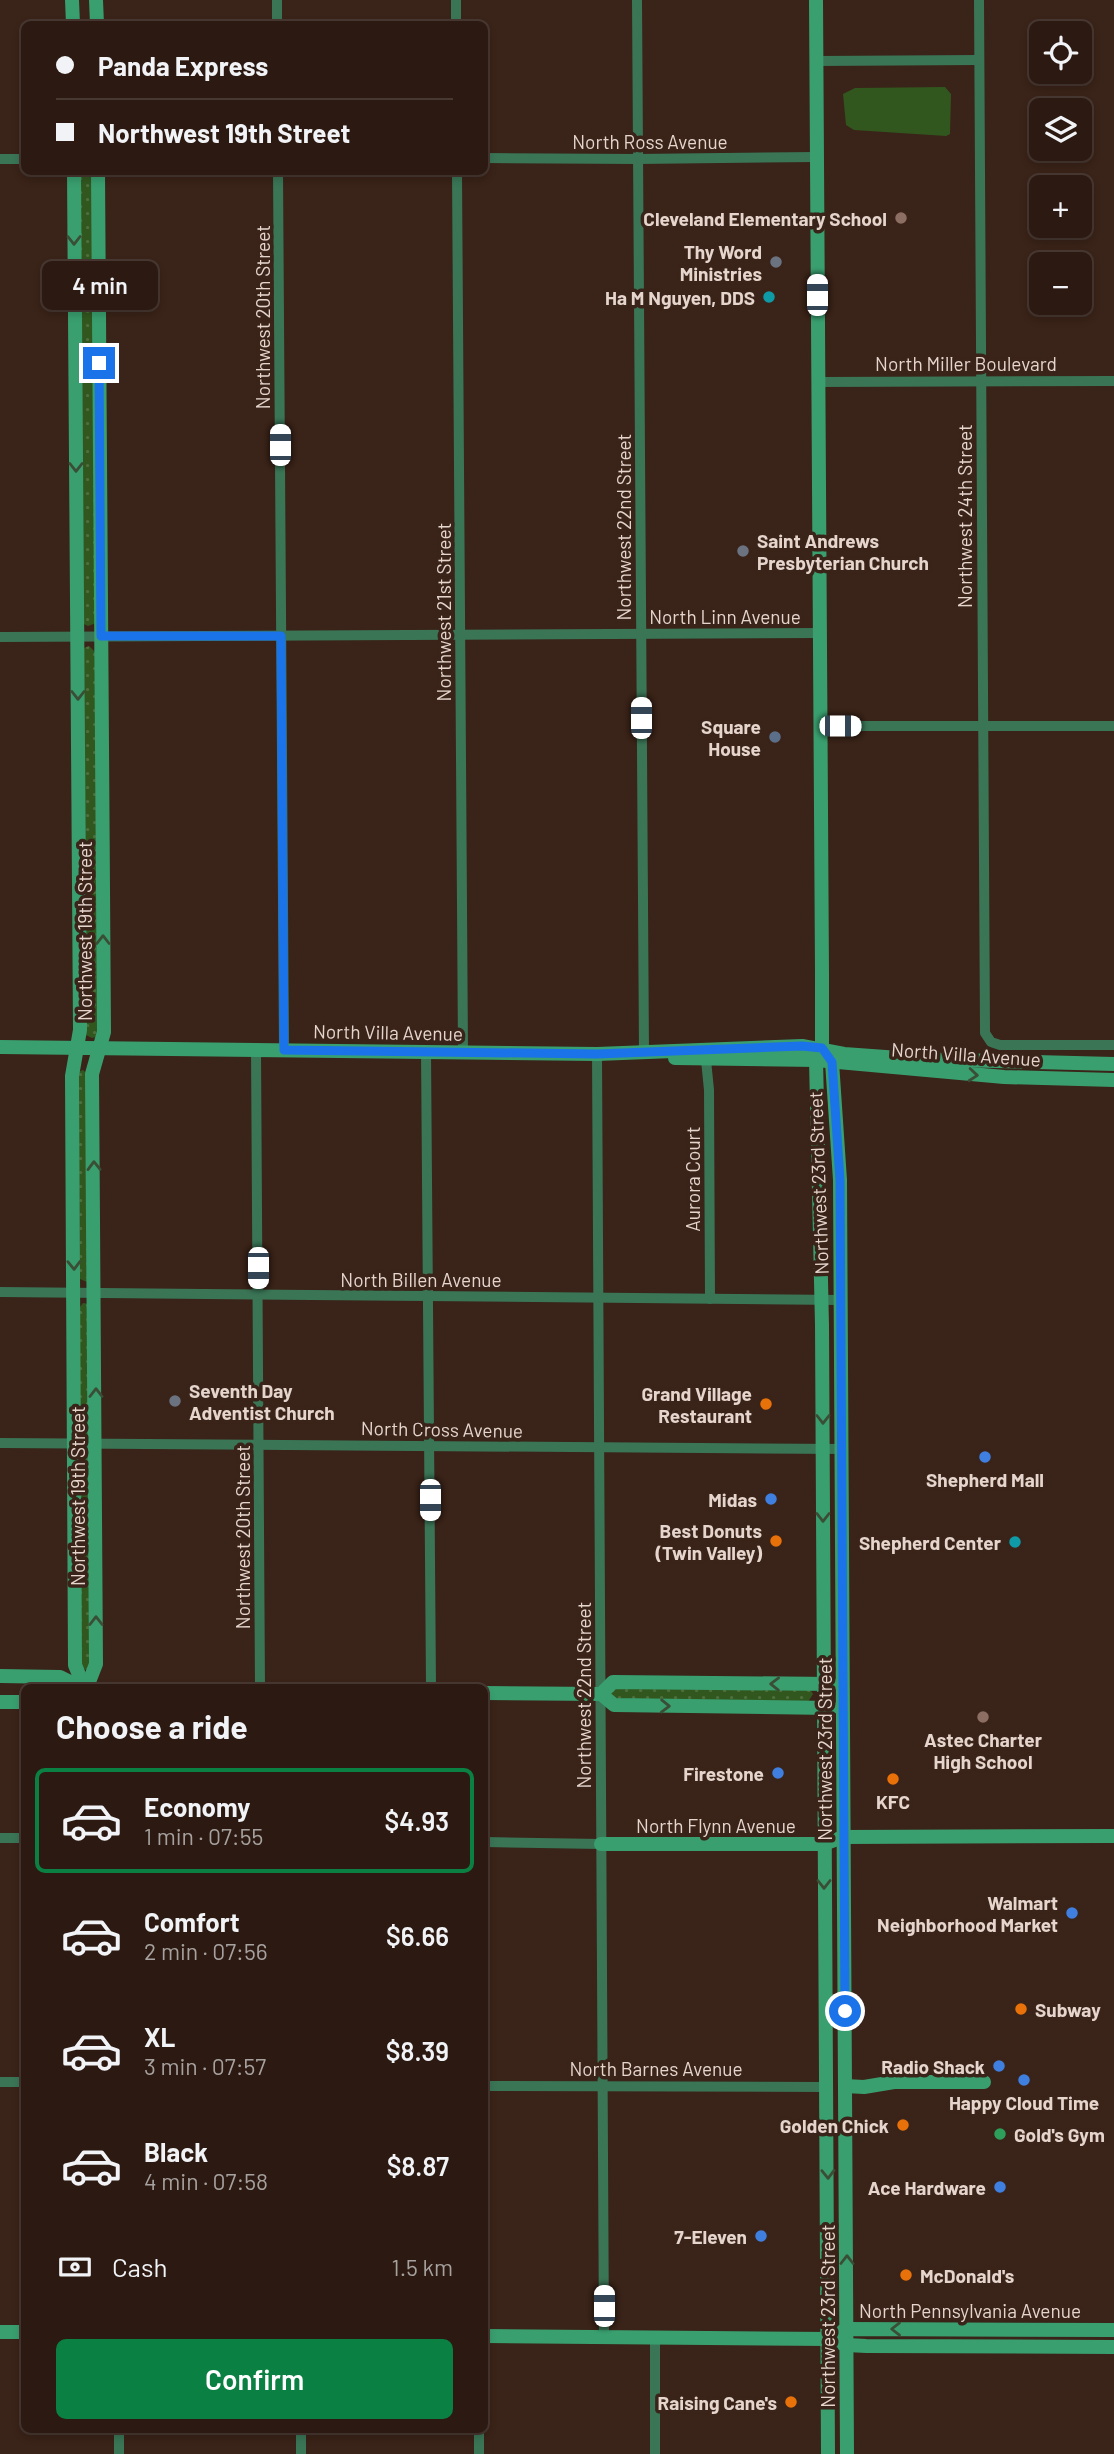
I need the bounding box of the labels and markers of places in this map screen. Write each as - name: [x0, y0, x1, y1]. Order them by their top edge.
- place label: Cleveland Elementary School: [643, 207, 887, 230]
- marker: Cleveland Elementary School: [893, 210, 909, 226]
- place label: Thy Word Ministries: [680, 240, 762, 285]
- marker: Thy Word Ministries: [768, 254, 784, 270]
- place label: Ha M Nguyen, DDS: [605, 286, 755, 309]
- marker: Ha M Nguyen, DDS: [761, 289, 777, 305]
- place label: Saint Andrews Presbyterian Church: [757, 529, 929, 574]
- marker: Saint Andrews Presbyterian Church: [735, 543, 751, 559]
- place label: Square House: [701, 715, 761, 760]
- marker: Square House: [767, 729, 783, 745]
- place label: Seventh Day Adventist Church: [189, 1379, 335, 1424]
- place label: Grand Village Restaurant: [641, 1382, 752, 1427]
- marker: Seventh Day Adventist Church: [167, 1393, 183, 1409]
- marker: Grand Village Restaurant: [758, 1396, 774, 1412]
- marker: Shepherd Mall: [977, 1449, 993, 1465]
- place label: Shepherd Mall: [926, 1468, 1044, 1491]
- place label: Midas: [708, 1488, 757, 1511]
- marker: Midas: [763, 1491, 779, 1507]
- place label: Best Donuts (Twin Valley): [654, 1519, 762, 1564]
- place label: Shepherd Center: [859, 1531, 1002, 1554]
- marker: Best Donuts (Twin Valley): [768, 1533, 784, 1549]
- marker: Shepherd Center: [1007, 1534, 1023, 1550]
- marker: Astec Charter High School: [975, 1709, 991, 1725]
- place label: Astec Charter High School: [924, 1728, 1043, 1773]
- place label: Firestone: [683, 1762, 764, 1785]
- marker: Firestone: [770, 1765, 786, 1781]
- marker: KFC: [885, 1771, 901, 1787]
- place label: KFC: [876, 1790, 910, 1813]
- place label: Walmart Neighborhood Market: [877, 1891, 1058, 1936]
- marker: Walmart Neighborhood Market: [1064, 1905, 1080, 1921]
- place label: Subway: [1035, 1998, 1101, 2021]
- marker: Subway: [1013, 2001, 1029, 2017]
- place label: Radio Shack: [881, 2055, 985, 2078]
- marker: Radio Shack: [991, 2058, 1007, 2074]
- marker: Happy Cloud Time: [1016, 2072, 1032, 2088]
- place label: Happy Cloud Time: [949, 2091, 1099, 2114]
- place label: Golden Chick: [780, 2114, 889, 2137]
- marker: Golden Chick: [895, 2117, 911, 2133]
- place label: Gold's Gym: [1014, 2123, 1105, 2146]
- marker: Gold's Gym: [992, 2126, 1008, 2142]
- place label: Ace Hardware: [868, 2176, 986, 2199]
- marker: Ace Hardware: [992, 2179, 1008, 2195]
- place label: 7-Eleven: [674, 2225, 747, 2248]
- marker: 7-Eleven: [753, 2228, 769, 2244]
- place label: McDonald's: [920, 2264, 1014, 2287]
- marker: McDonald's: [898, 2267, 914, 2283]
- place label: Raising Cane's: [658, 2391, 777, 2414]
- marker: Raising Cane's: [783, 2394, 799, 2410]

